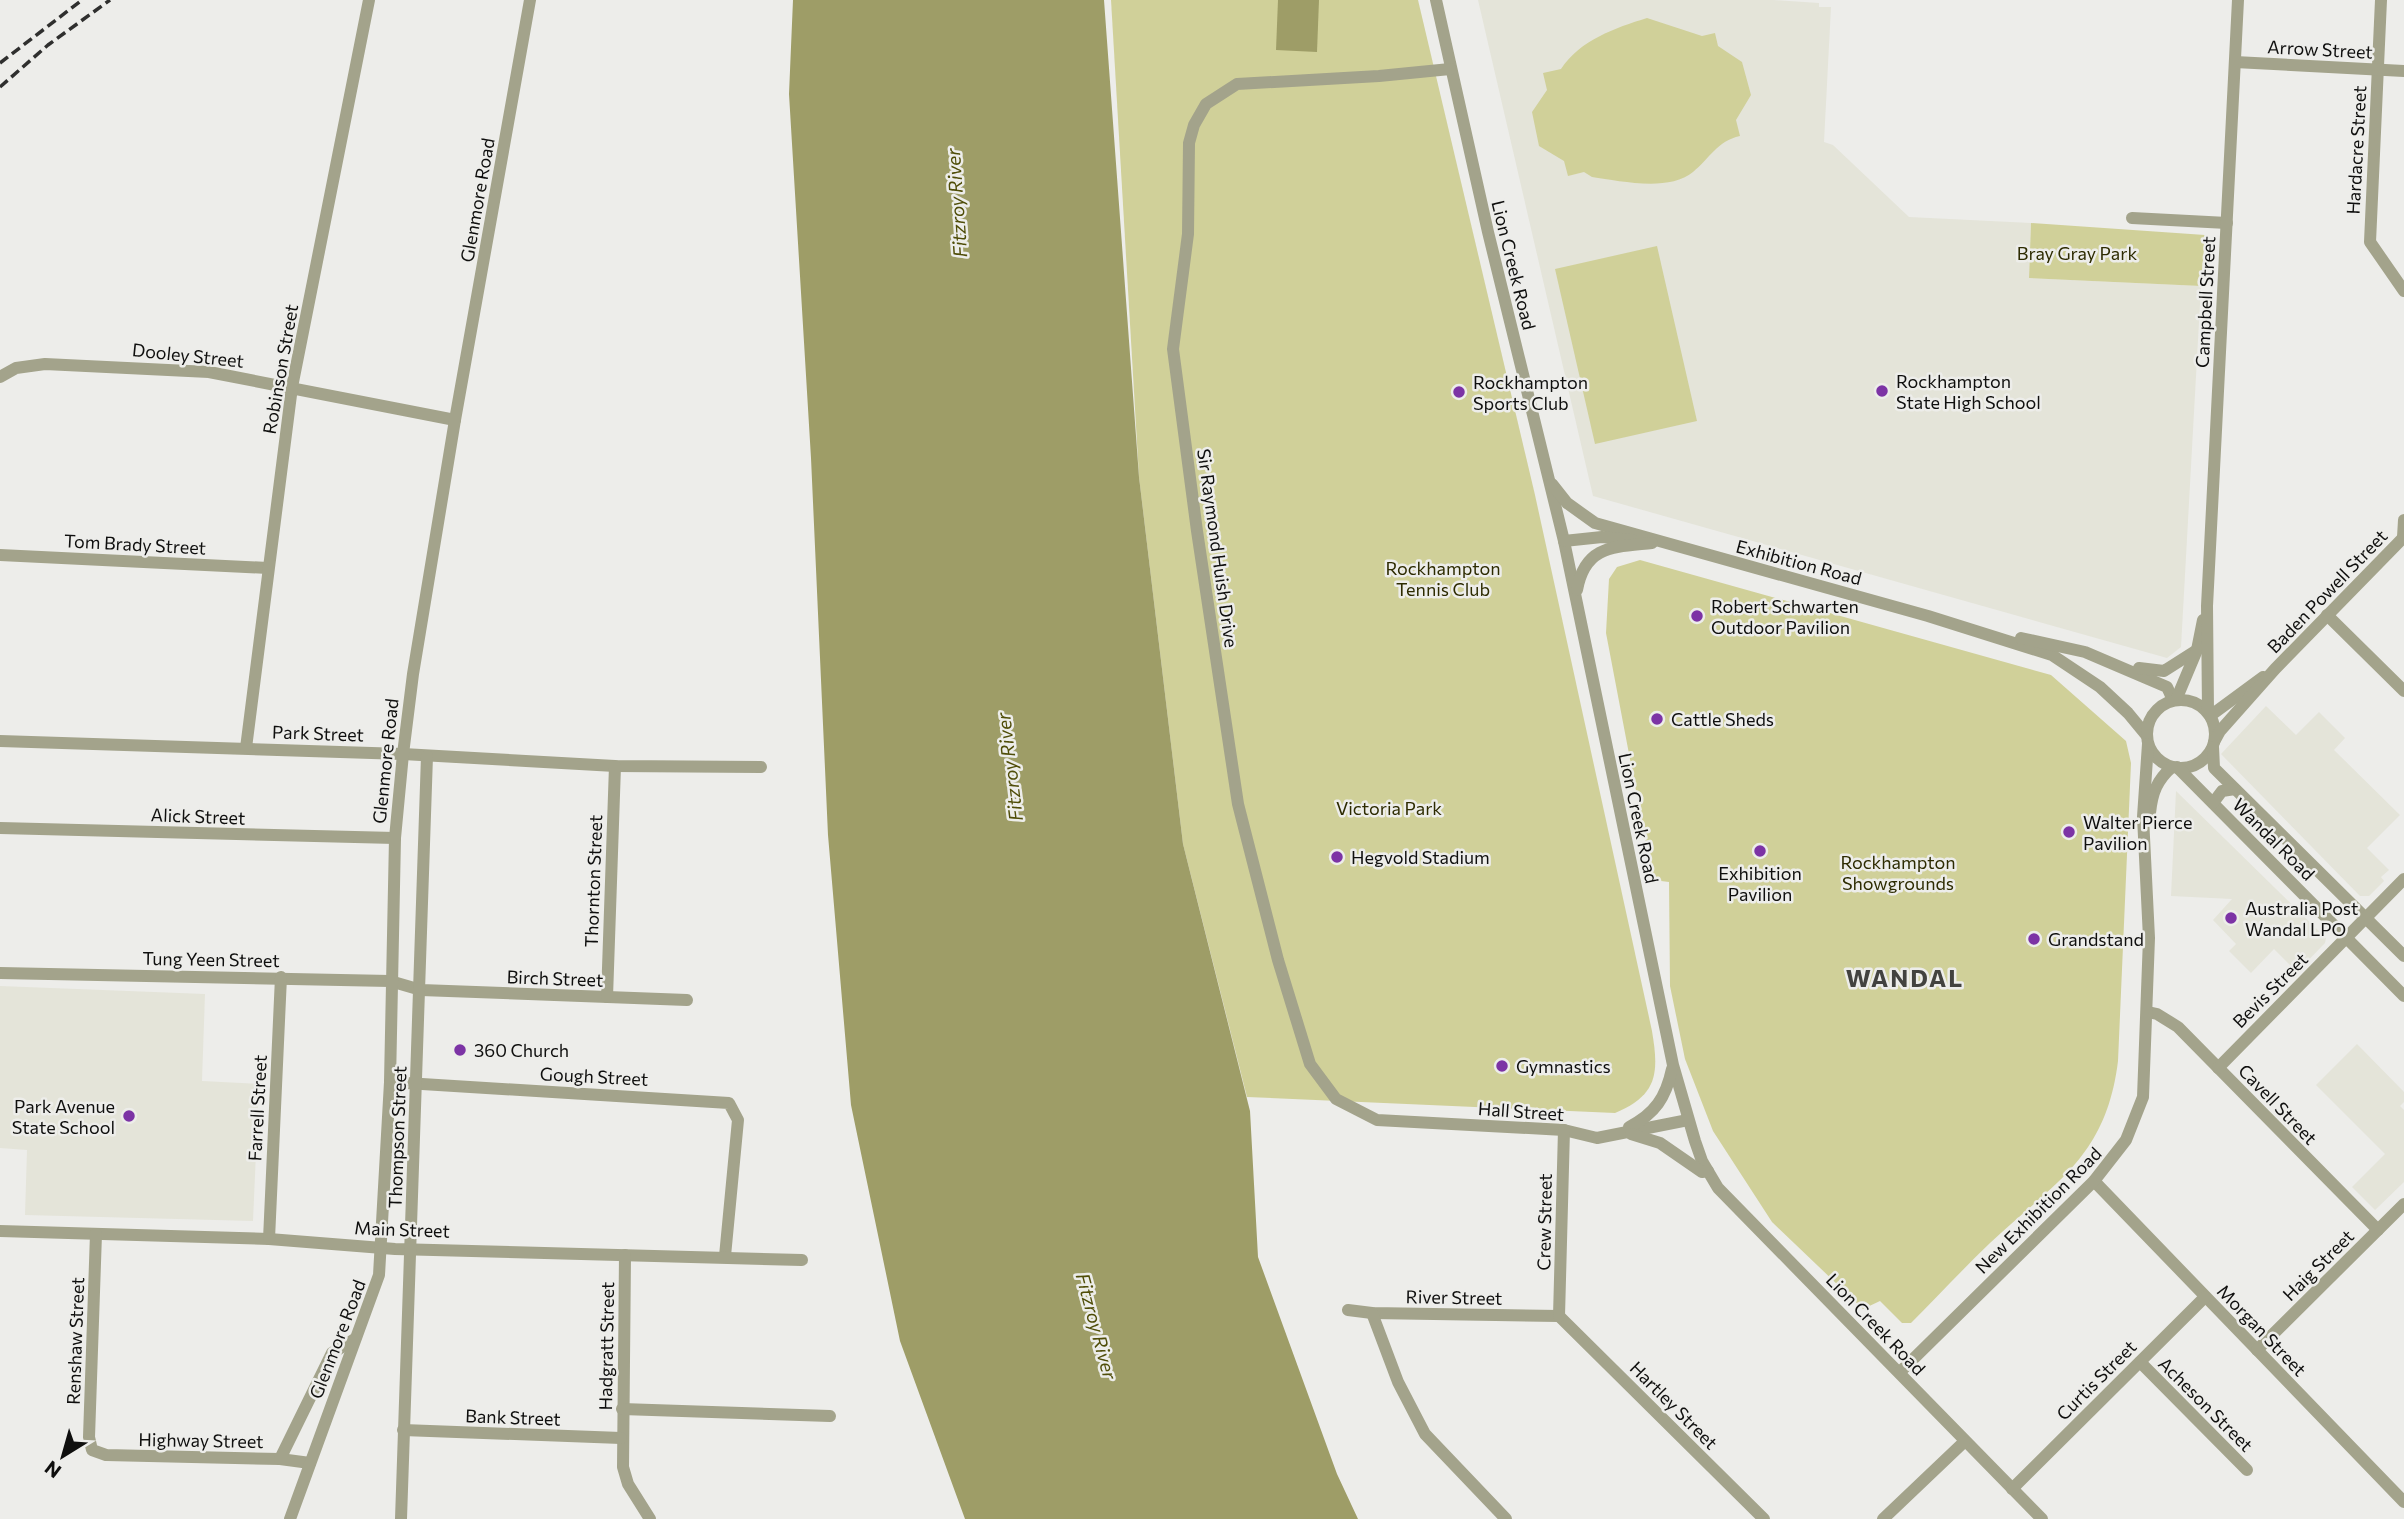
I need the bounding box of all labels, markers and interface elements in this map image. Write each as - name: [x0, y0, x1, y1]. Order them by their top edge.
- street label: Arrow Street: [2267, 35, 2373, 63]
- street label: Hardacre Street: [2342, 85, 2370, 215]
- street label: Glenmore Road: [455, 136, 499, 264]
- water label: Fitzroy River: [941, 146, 971, 258]
- street label: Lion Creek Road: [1487, 198, 1541, 332]
- street label: Campbell Street: [2191, 236, 2219, 368]
- park label: Bray Gray Park: [2017, 242, 2137, 264]
- street label: Robinson Street: [258, 302, 302, 436]
- street label: Dooley Street: [131, 338, 245, 372]
- place label: Rockhampton State High School: [1896, 370, 2041, 413]
- place label: Rockhampton Sports Club: [1473, 371, 1588, 414]
- marker: Rockhampton State High School: [1874, 383, 1890, 399]
- marker: Rockhampton Sports Club: [1451, 384, 1467, 400]
- street label: Sir Raymond Huish Drive: [1193, 447, 1243, 649]
- street label: Baden Powell Street: [2262, 525, 2392, 657]
- street label: Tom Brady Street: [63, 529, 207, 559]
- street label: Exhibition Road: [1734, 535, 1864, 589]
- park label: Rockhampton Tennis Club: [1385, 557, 1501, 600]
- place label: Robert Schwarten Outdoor Pavilion: [1711, 595, 1859, 638]
- marker: Robert Schwarten Outdoor Pavilion: [1689, 608, 1705, 624]
- street label: Glenmore Road: [367, 697, 403, 825]
- place label: Cattle Sheds: [1671, 708, 1774, 730]
- water label: Fitzroy River: [991, 710, 1027, 823]
- marker: Cattle Sheds: [1649, 711, 1665, 727]
- street label: Park Street: [272, 720, 364, 746]
- street label: Lion Creek Road: [1614, 751, 1664, 885]
- street label: Wandal Road: [2228, 793, 2320, 885]
- park label: Victoria Park: [1336, 797, 1442, 819]
- street label: Alick Street: [150, 803, 246, 829]
- place label: Walter Pierce Pavilion: [2083, 811, 2192, 854]
- street label: Thornton Street: [580, 814, 606, 948]
- marker: Walter Pierce Pavilion: [2061, 824, 2077, 840]
- marker: Exhibition Pavilion: [1752, 843, 1768, 859]
- place label: Hegvold Stadium: [1351, 846, 1490, 868]
- marker: Hegvold Stadium: [1329, 849, 1345, 865]
- park label: Rockhampton Showgrounds: [1840, 851, 1956, 894]
- place label: Exhibition Pavilion: [1718, 862, 1802, 905]
- place label: Australia Post Wandal LPO: [2245, 897, 2358, 940]
- marker: Australia Post Wandal LPO: [2223, 910, 2239, 926]
- place label: Grandstand: [2048, 928, 2144, 950]
- marker: Grandstand: [2026, 931, 2042, 947]
- street label: Tung Yeen Street: [142, 947, 280, 971]
- street label: Bevis Street: [2228, 948, 2312, 1032]
- district label: WANDAL: [1846, 963, 1964, 992]
- street label: Birch Street: [506, 965, 604, 991]
- place label: 360 Church: [474, 1039, 569, 1061]
- marker: 360 Church: [452, 1042, 468, 1058]
- street label: Farrell Street: [243, 1054, 271, 1162]
- place label: Gymnastics: [1516, 1055, 1611, 1077]
- marker: Gymnastics: [1494, 1058, 1510, 1074]
- street label: Cavell Street: [2234, 1059, 2322, 1149]
- street label: Gough Street: [539, 1062, 649, 1090]
- street label: Thompson Street: [384, 1065, 410, 1209]
- place label: Park Avenue State School: [12, 1095, 115, 1138]
- street label: Hall Street: [1477, 1097, 1565, 1125]
- marker: Park Avenue State School: [121, 1108, 137, 1124]
- street label: New Exhibition Road: [1970, 1142, 2106, 1278]
- street label: Crew Street: [1532, 1173, 1556, 1271]
- street label: Main Street: [354, 1216, 450, 1242]
- street label: Haig Street: [2278, 1225, 2358, 1305]
- street label: Lion Creek Road: [1822, 1269, 1930, 1379]
- water label: Fitzroy River: [1072, 1270, 1123, 1383]
- street label: Glenmore Road: [304, 1276, 370, 1402]
- street label: Renshaw Street: [62, 1277, 88, 1405]
- street label: Morgan Street: [2213, 1280, 2311, 1380]
- street label: Hadgratt Street: [594, 1282, 618, 1410]
- street label: River Street: [1406, 1285, 1502, 1309]
- street label: Curtis Street: [2051, 1335, 2141, 1425]
- street label: Acheson Street: [2154, 1352, 2258, 1456]
- street label: Hartley Street: [1626, 1357, 1722, 1453]
- street label: Bank Street: [465, 1404, 561, 1430]
- north arrow: [28, 1421, 98, 1491]
- street label: Highway Street: [138, 1428, 264, 1452]
- text: N: [40, 1456, 65, 1483]

